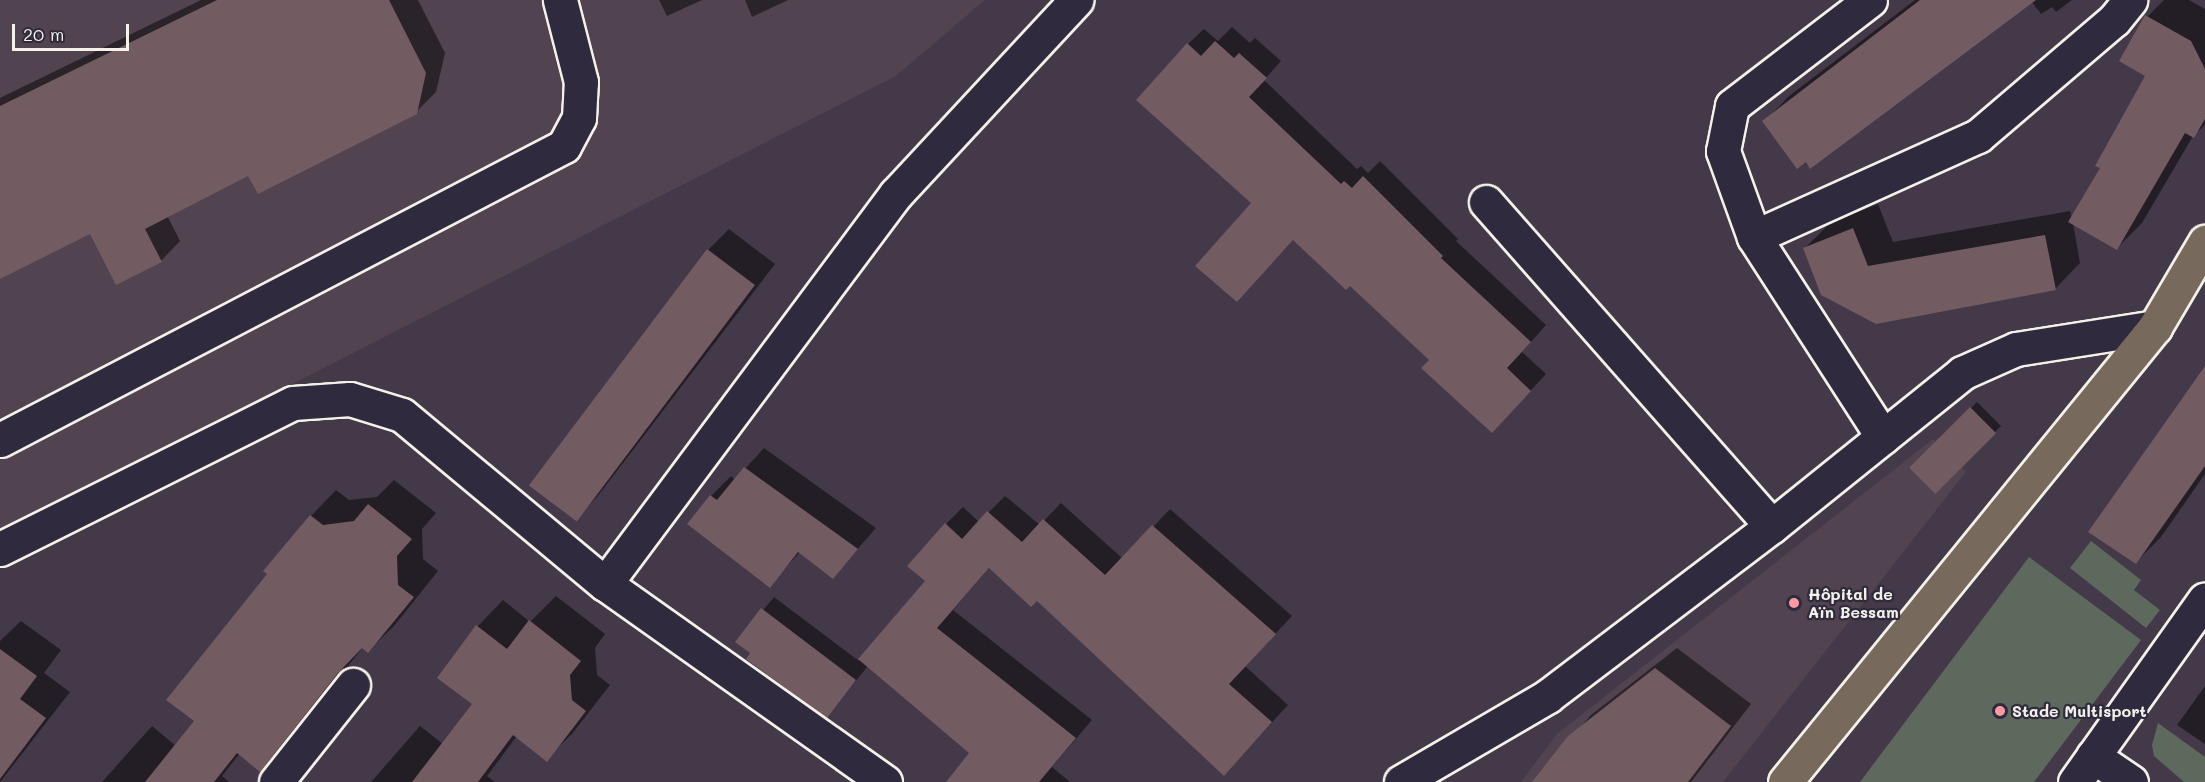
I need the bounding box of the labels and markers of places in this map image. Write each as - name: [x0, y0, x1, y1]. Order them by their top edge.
- place label: Hôpital de Aïn Bessam: [1808, 584, 1899, 622]
- marker: Hôpital de Aïn Bessam: [1785, 594, 1803, 612]
- place label: Stade Multisport: [2012, 701, 2147, 721]
- marker: Stade Multisport: [1993, 704, 2007, 718]

